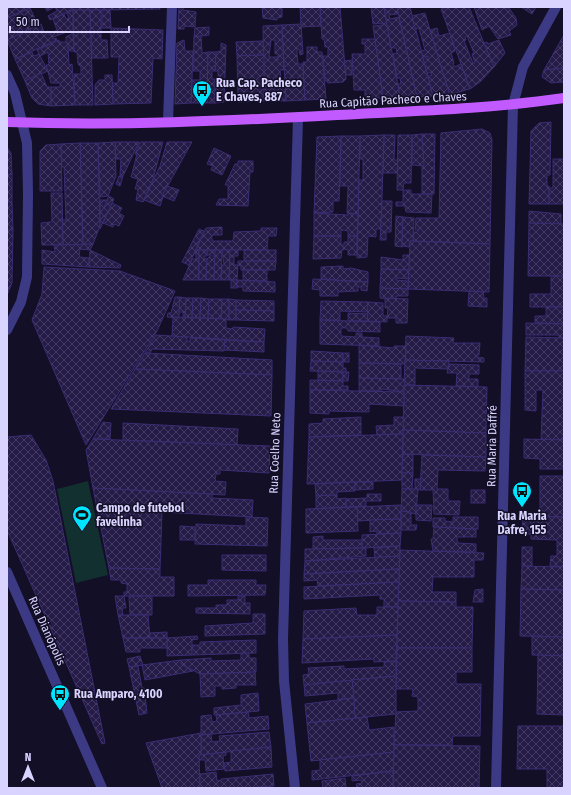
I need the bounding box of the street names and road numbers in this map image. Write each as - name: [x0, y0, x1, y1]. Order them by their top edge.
- street label: Rua Capitão Pacheco e Chaves: [319, 89, 467, 111]
- street label: Rua Maria Daffré: [484, 405, 500, 487]
- street label: Rua Coelho Neto: [267, 412, 283, 494]
- street label: Rua Dianópolis: [26, 594, 68, 668]

